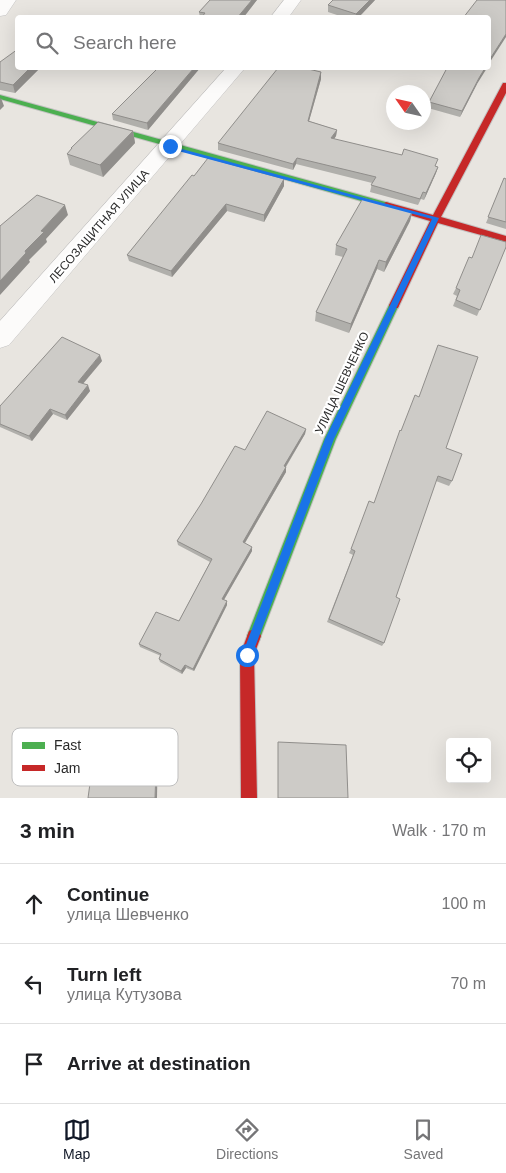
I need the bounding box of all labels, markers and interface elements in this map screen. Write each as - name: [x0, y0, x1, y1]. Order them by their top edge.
- search box: [15, 15, 491, 70]
- icon: search: [33, 29, 61, 57]
- text: Search here: [73, 32, 177, 53]
- north arrow: [386, 85, 431, 130]
- route end: [159, 135, 182, 158]
- street label: ЛЕСОЗАЩИТНАЯ УЛИЦА: [46, 167, 152, 285]
- street label: УЛИЦА ШЕВЧЕНКО: [312, 330, 372, 436]
- route start: [236, 644, 259, 667]
- legend: [12, 728, 178, 786]
- text: Fast: [54, 737, 81, 753]
- map controls: [446, 738, 491, 783]
- button: locate: [446, 738, 491, 783]
- text: Jam: [54, 760, 80, 776]
- text: 3 min: [20, 819, 75, 842]
- text: Walk · 170 m: [392, 822, 486, 839]
- text: Continue: [67, 884, 149, 905]
- icon: ahead: [20, 890, 48, 918]
- text: 100 m: [442, 895, 486, 912]
- text: улица Шевченко: [67, 906, 189, 923]
- text: Turn left: [67, 964, 142, 985]
- icon: left: [20, 970, 48, 998]
- text: 70 m: [450, 975, 486, 992]
- text: улица Кутузова: [67, 986, 182, 1003]
- icon: arrive: [20, 1050, 48, 1078]
- text: Arrive at destination: [67, 1053, 251, 1074]
- tab: Map: [63, 1116, 91, 1162]
- tab: Directions: [216, 1116, 278, 1162]
- tab: Saved: [404, 1116, 443, 1162]

